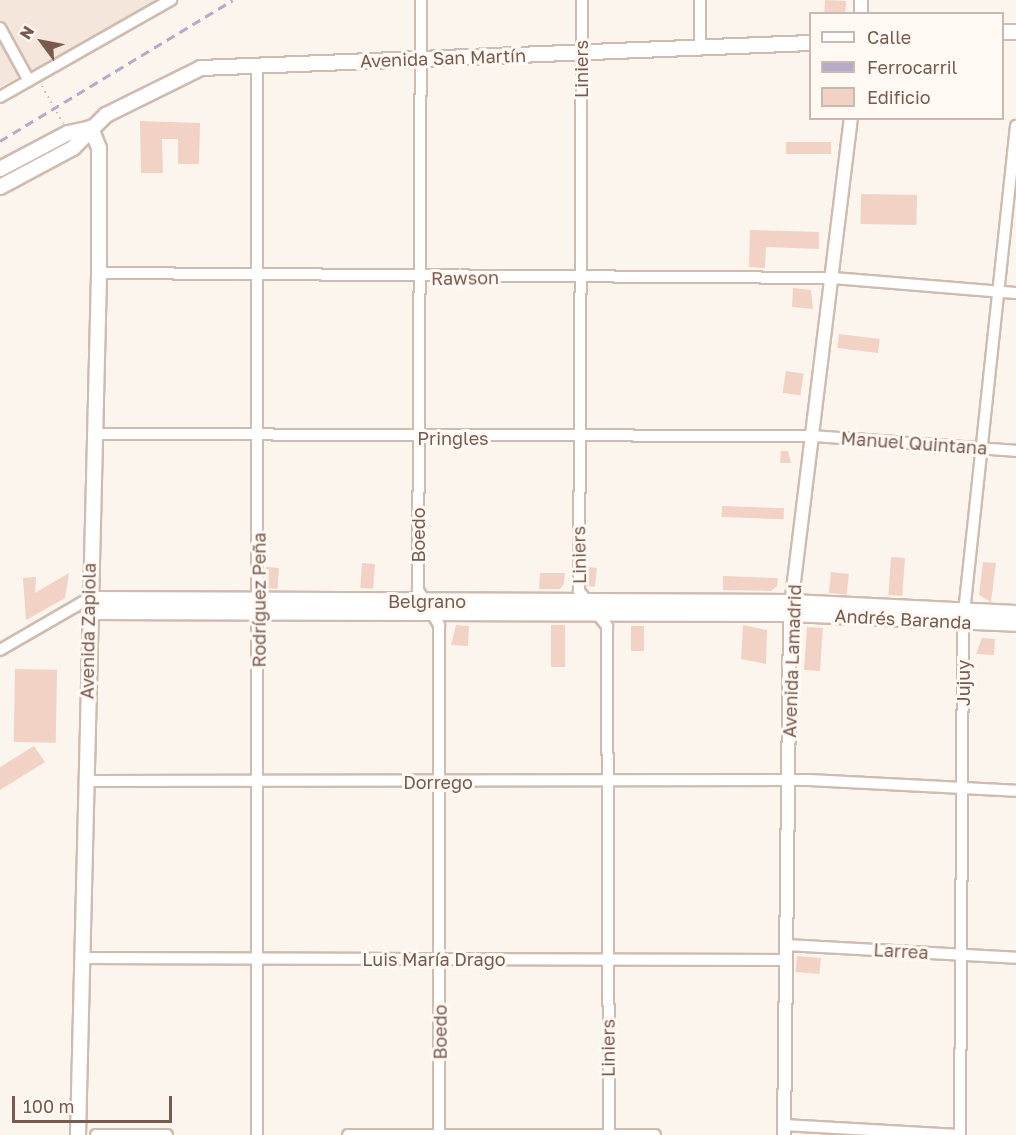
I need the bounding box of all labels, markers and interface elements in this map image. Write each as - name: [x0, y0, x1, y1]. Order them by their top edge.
- north arrow: [12, 12, 72, 72]
- legend: [809, 12, 1004, 120]
- text: N: [15, 22, 38, 43]
- text: Calle: [867, 26, 911, 48]
- street label: Liniers: [570, 40, 592, 98]
- street label: Avenida San Martín: [360, 44, 526, 72]
- text: Ferrocarril: [867, 56, 957, 78]
- text: Edificio: [867, 86, 931, 108]
- street label: Rawson: [431, 267, 499, 289]
- street label: Pringles: [417, 427, 489, 449]
- street label: Manuel Quintana: [840, 427, 988, 459]
- street label: Boedo: [407, 507, 429, 563]
- street label: Liniers: [568, 526, 590, 584]
- street label: Rodríguez Peña: [248, 532, 270, 668]
- street label: Avenida Zapiola: [76, 563, 100, 699]
- street label: Avenida Lamadrid: [779, 584, 805, 738]
- street label: Belgrano: [388, 590, 466, 612]
- street label: Andrés Baranda: [834, 605, 972, 633]
- street label: Jujuy: [952, 660, 974, 706]
- street label: Dorrego: [403, 771, 473, 793]
- street label: Larrea: [873, 939, 929, 963]
- street label: Luis María Drago: [362, 948, 506, 970]
- street label: Boedo: [429, 1004, 451, 1060]
- street label: Liniers: [597, 1019, 619, 1077]
- scale bar: [15, 1084, 176, 1122]
- text: 100 m: [23, 1095, 74, 1117]

